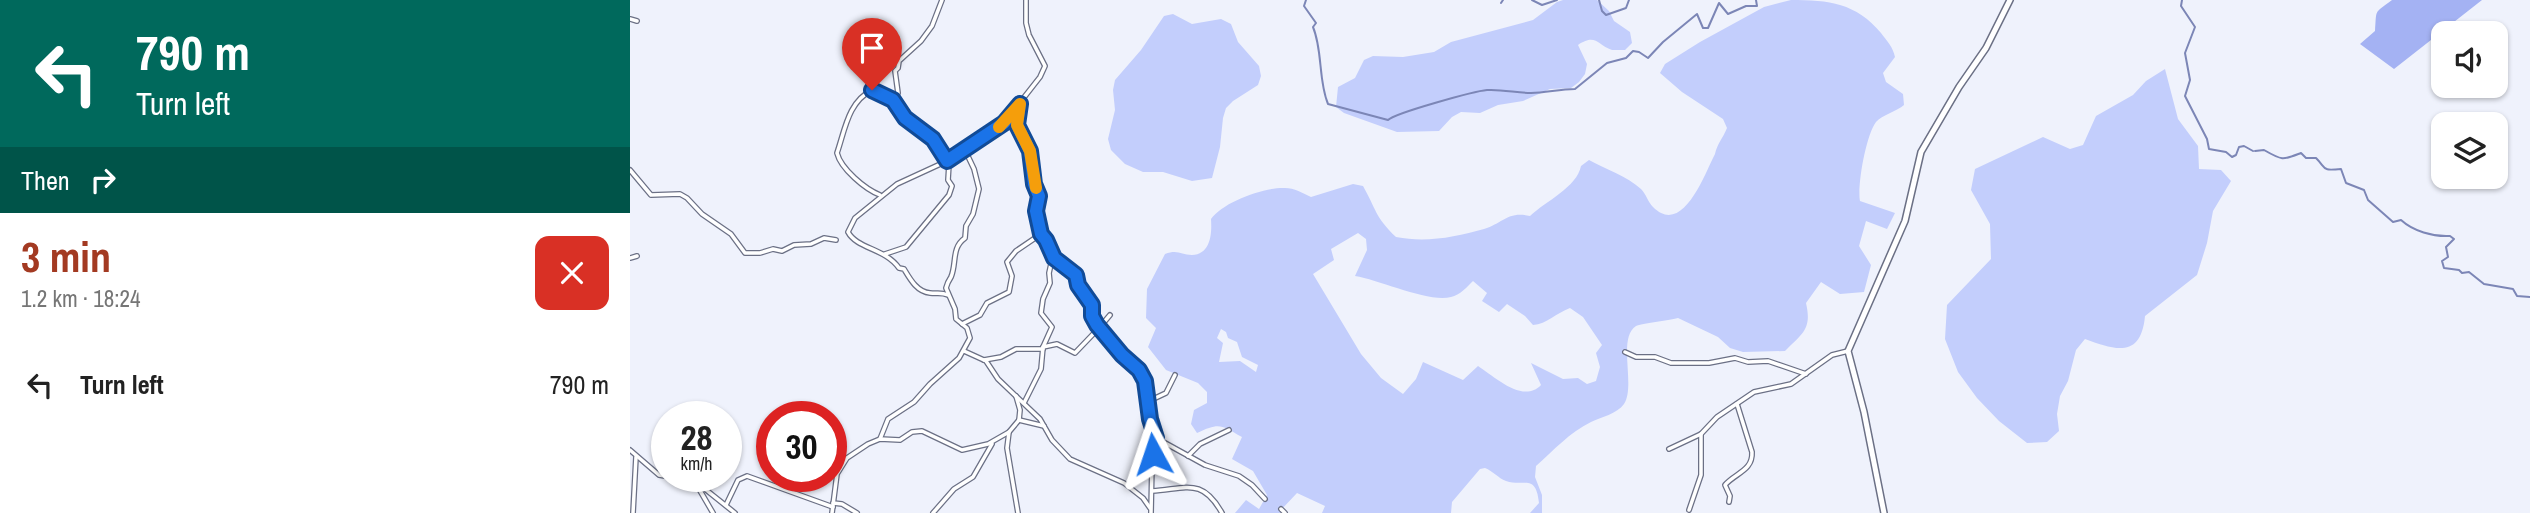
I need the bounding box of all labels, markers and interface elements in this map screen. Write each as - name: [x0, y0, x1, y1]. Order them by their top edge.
- pin: [842, 18, 902, 90]
- text: 790 m: [136, 19, 250, 85]
- map controls: [2431, 21, 2508, 189]
- button: sound: [2431, 21, 2508, 98]
- icon: left: [21, 28, 112, 119]
- icon: arrive: [853, 29, 891, 67]
- text: Turn left: [136, 82, 230, 125]
- button: layers: [2431, 112, 2508, 189]
- icon: right: [84, 161, 122, 199]
- text: Then: [21, 163, 70, 198]
- text: 3 min: [21, 229, 111, 285]
- button: close: [535, 236, 609, 310]
- text: 1.2 km · 18:24: [21, 283, 141, 314]
- icon: left: [21, 366, 59, 404]
- text: Turn left: [80, 367, 164, 402]
- text: 790 m: [550, 367, 609, 402]
- speed limit sign: 30: [756, 401, 847, 492]
- text: 28: [681, 414, 712, 461]
- position arrow: [1116, 417, 1190, 491]
- text: km/h: [681, 451, 713, 476]

